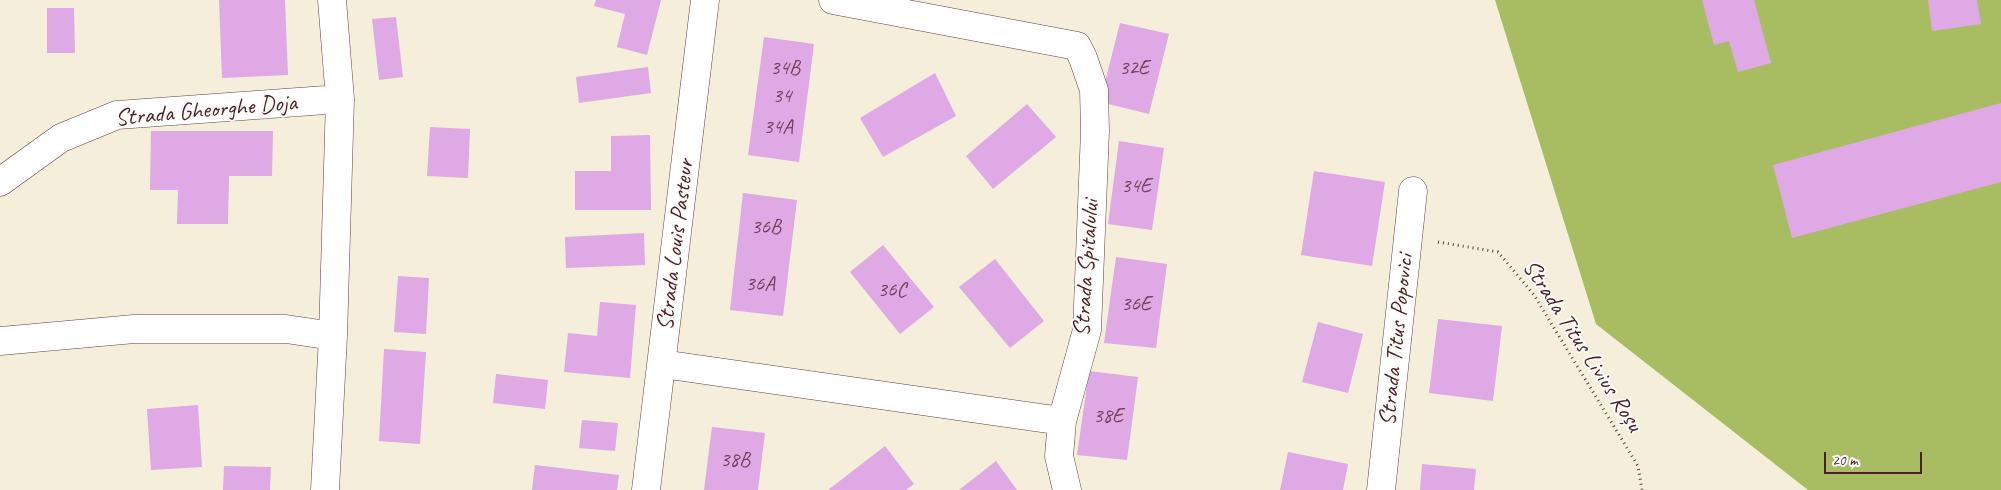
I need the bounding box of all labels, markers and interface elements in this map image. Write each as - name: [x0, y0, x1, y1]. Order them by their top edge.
- house number: 34B: [770, 55, 800, 81]
- house number: 32E: [1119, 55, 1149, 81]
- house number: 34: [773, 83, 791, 109]
- street label: Strada Gheorghe Doja: [114, 89, 298, 133]
- house number: 34A: [763, 114, 793, 140]
- street label: Strada Louis Pasteur: [651, 158, 701, 332]
- house number: 34E: [1121, 173, 1151, 199]
- street label: Strada Spitalului: [1068, 199, 1106, 337]
- house number: 36B: [751, 214, 781, 240]
- street label: Strada Titus Popovici: [1374, 253, 1420, 427]
- street label: Strada Titus Livius Roșu: [1516, 255, 1648, 437]
- house number: 36A: [745, 271, 775, 297]
- house number: 36C: [878, 277, 906, 303]
- house number: 36E: [1121, 291, 1151, 317]
- house number: 38E: [1093, 403, 1123, 429]
- scale bar: [1826, 442, 1924, 474]
- house number: 38B: [720, 447, 750, 473]
- text: 20 m: [1832, 451, 1858, 470]

